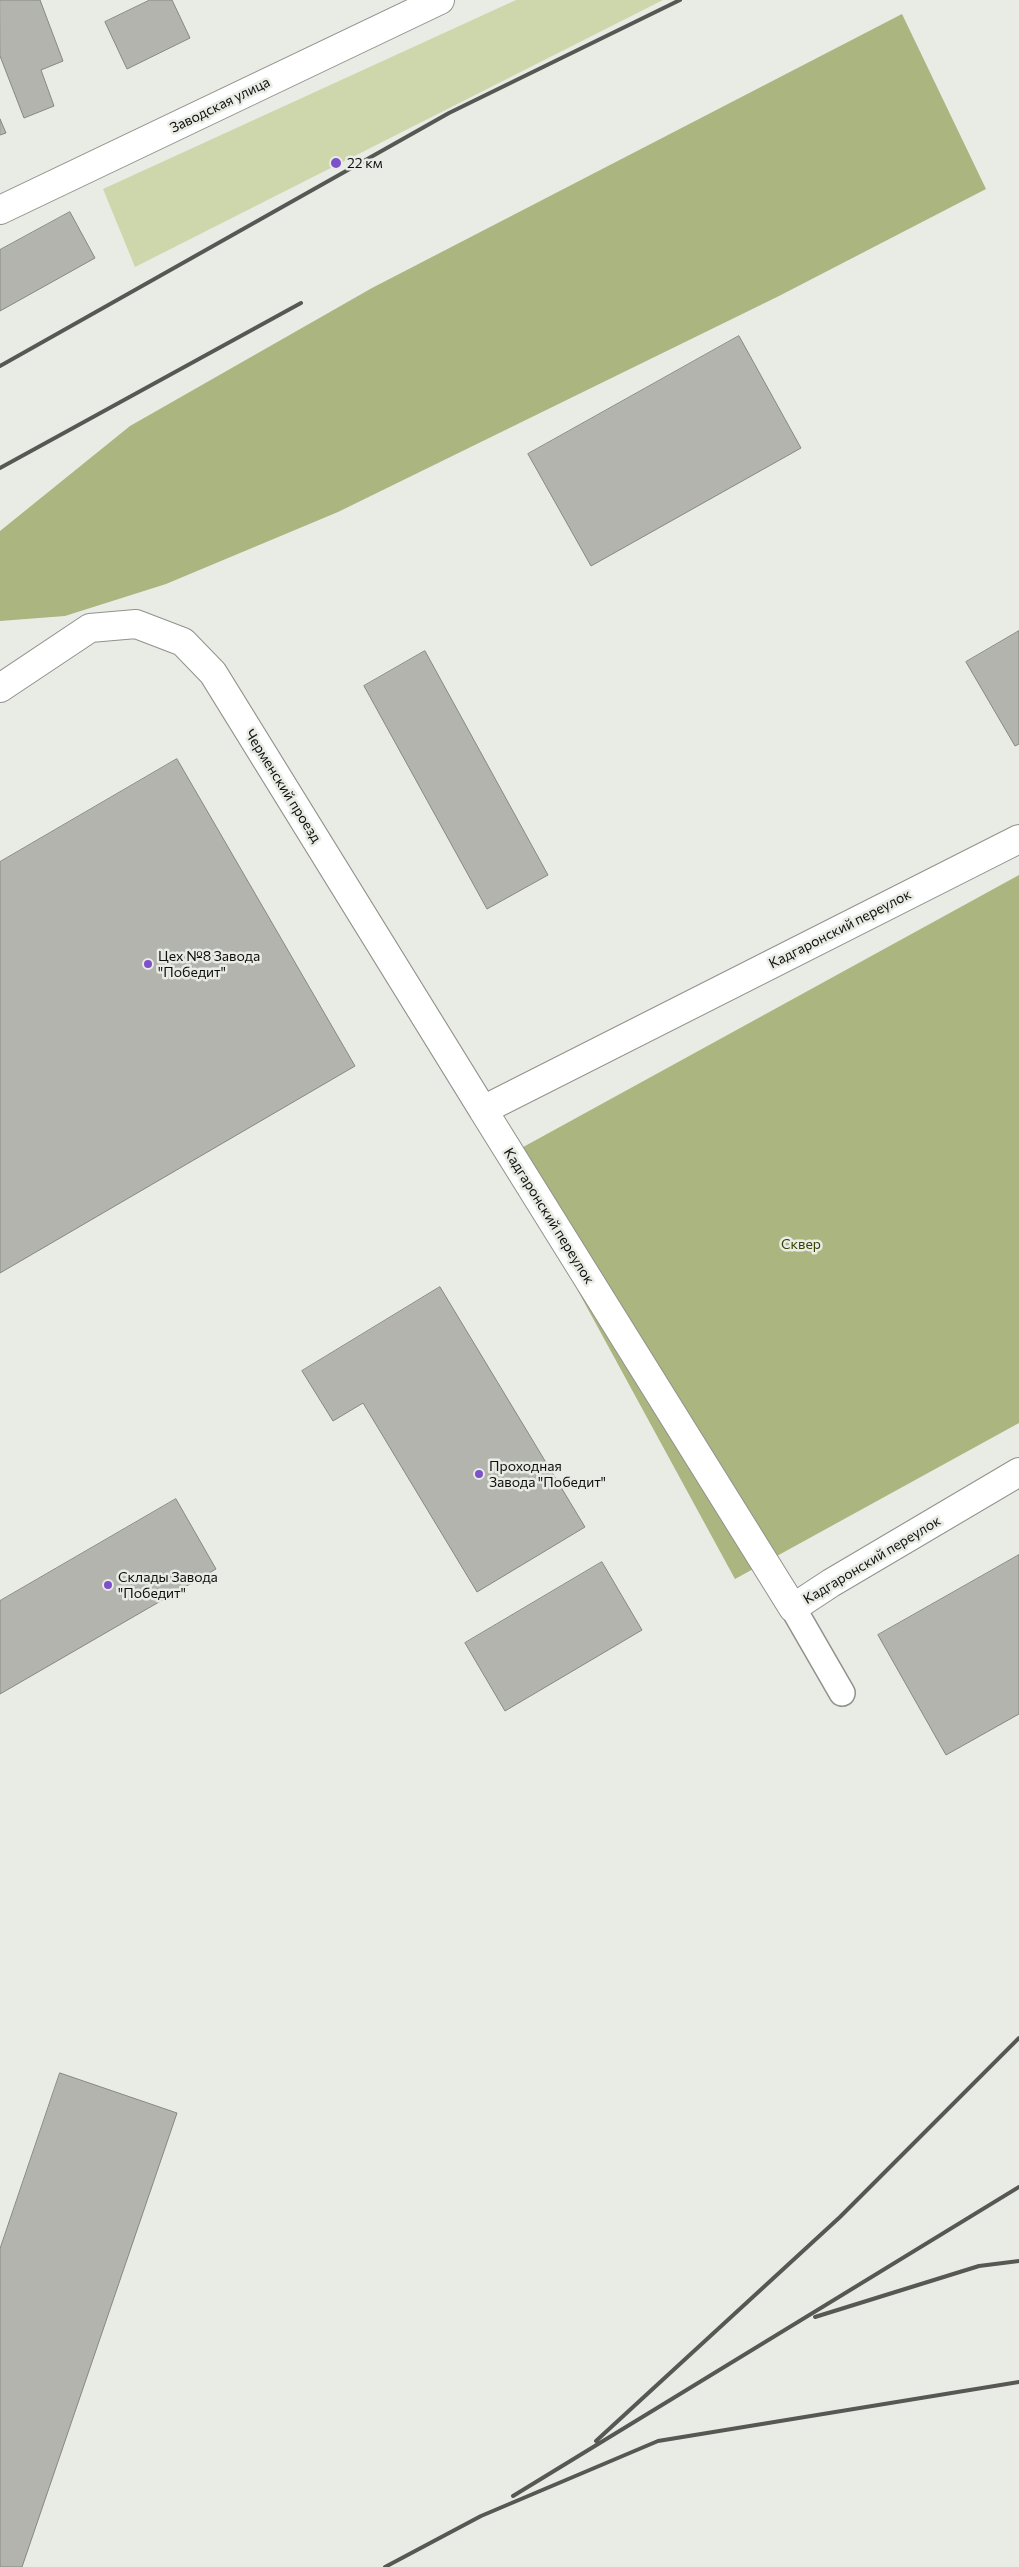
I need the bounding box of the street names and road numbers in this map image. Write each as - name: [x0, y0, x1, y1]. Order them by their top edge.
- street label: Заводская улица: [167, 74, 273, 136]
- street label: Черменский проезд: [241, 726, 325, 846]
- street label: Кадгаронский переулок: [766, 886, 914, 972]
- street label: Кадгаронский переулок: [500, 1145, 598, 1287]
- street label: Кадгаронский переулок: [800, 1512, 944, 1608]

